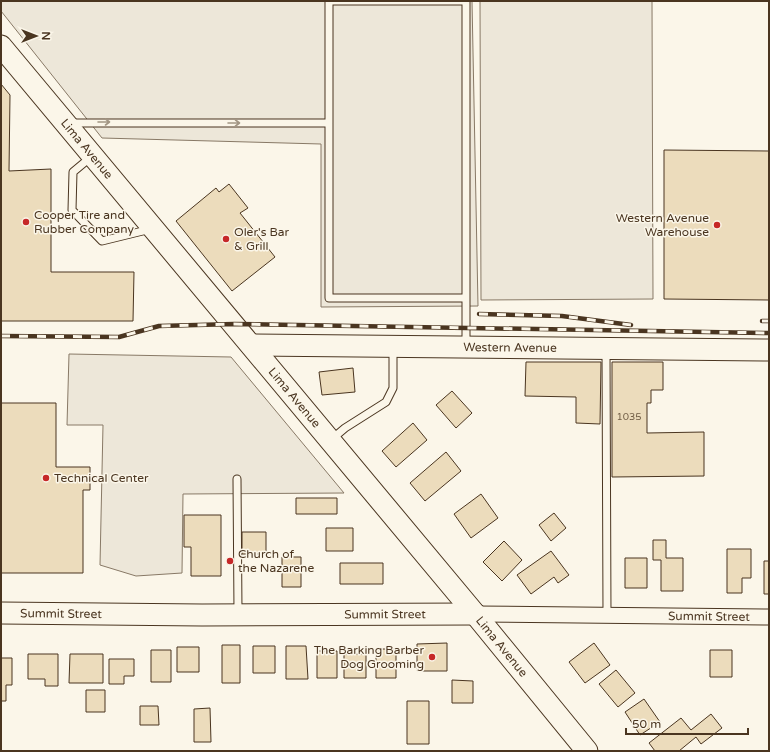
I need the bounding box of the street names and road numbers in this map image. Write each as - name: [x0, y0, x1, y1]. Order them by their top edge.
- street label: Lima Avenue: [58, 116, 116, 182]
- street label: Western Avenue: [463, 340, 557, 355]
- street label: Lima Avenue: [265, 365, 324, 431]
- street label: Summit Street: [20, 606, 102, 621]
- street label: Summit Street: [344, 607, 426, 621]
- street label: Summit Street: [668, 609, 750, 624]
- street label: Lima Avenue: [473, 614, 531, 680]

